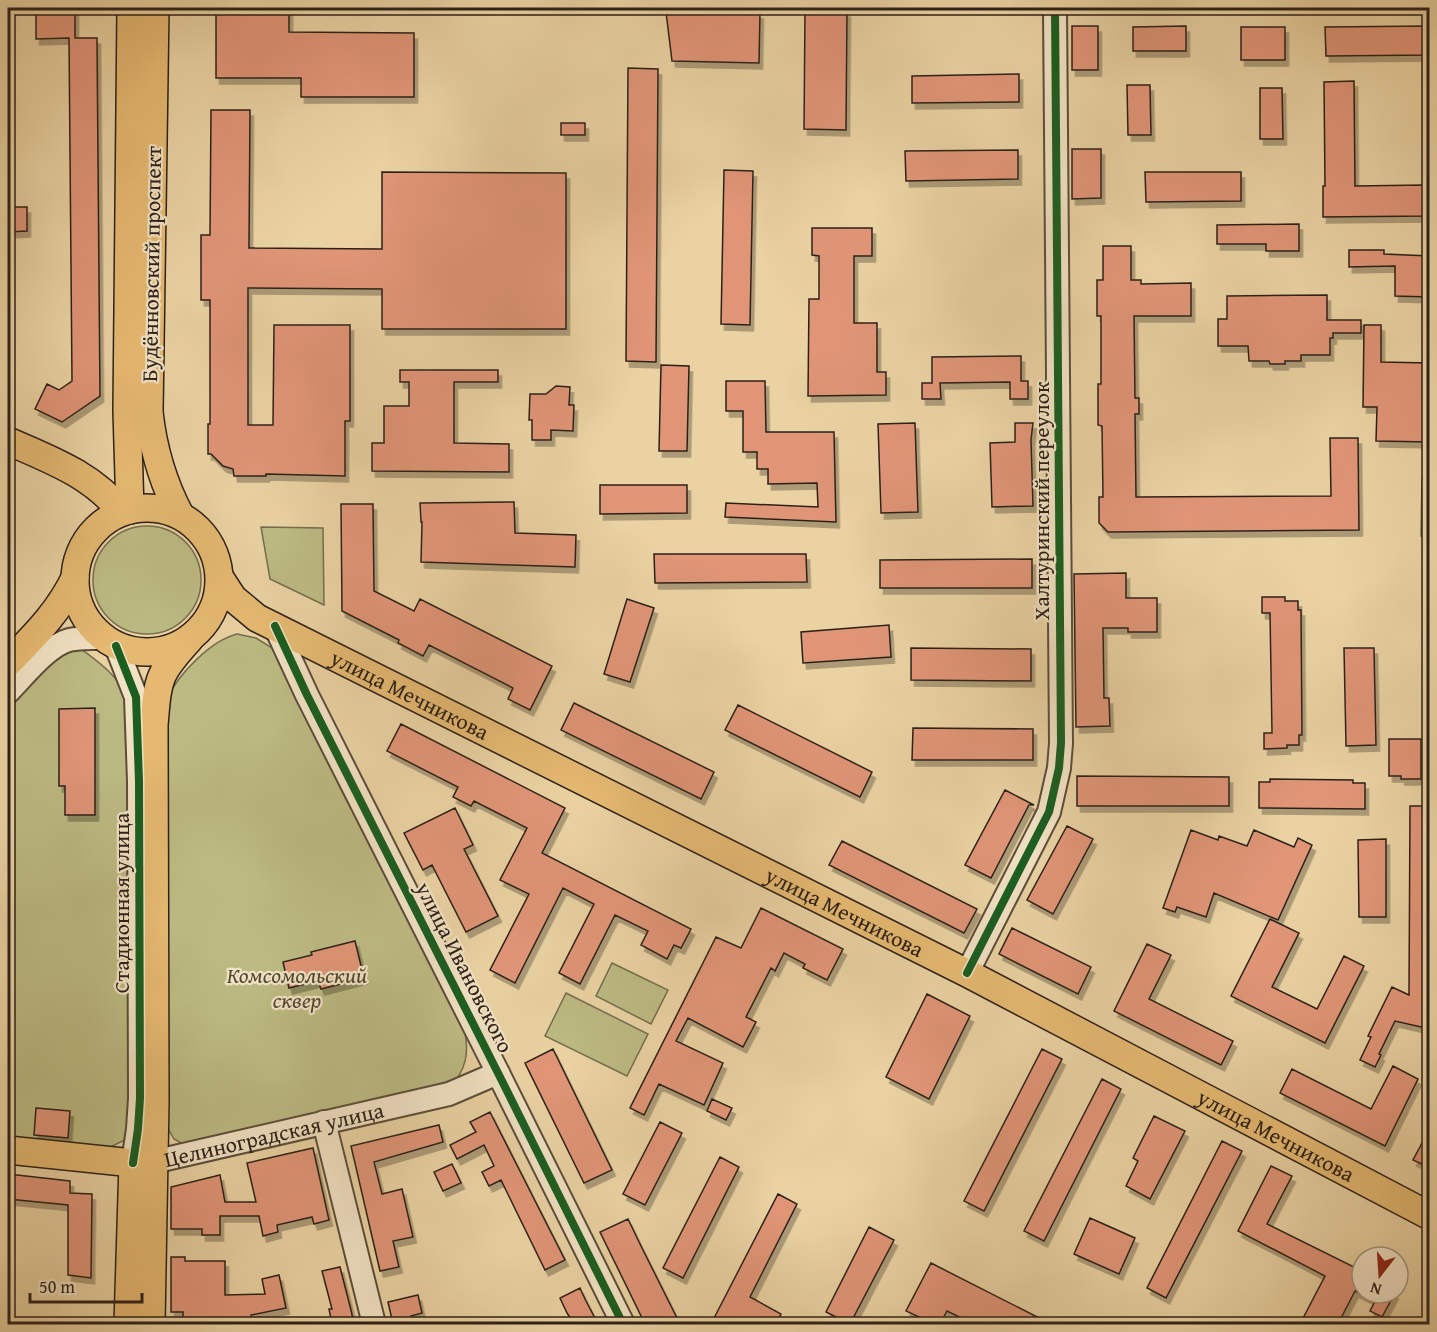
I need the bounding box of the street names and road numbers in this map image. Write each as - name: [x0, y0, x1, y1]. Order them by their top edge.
- street label: Будённовский проспект: [133, 145, 169, 382]
- street label: Халтуринский переулок: [1025, 381, 1057, 621]
- street label: улица Мечникова: [324, 641, 495, 748]
- street label: Стадионная улица: [105, 812, 137, 993]
- street label: улица Мечникова: [759, 858, 930, 965]
- street label: улица Ивановского: [408, 875, 522, 1058]
- street label: улица Мечникова: [1191, 1080, 1361, 1190]
- street label: Целиноградская улица: [161, 1093, 387, 1175]

